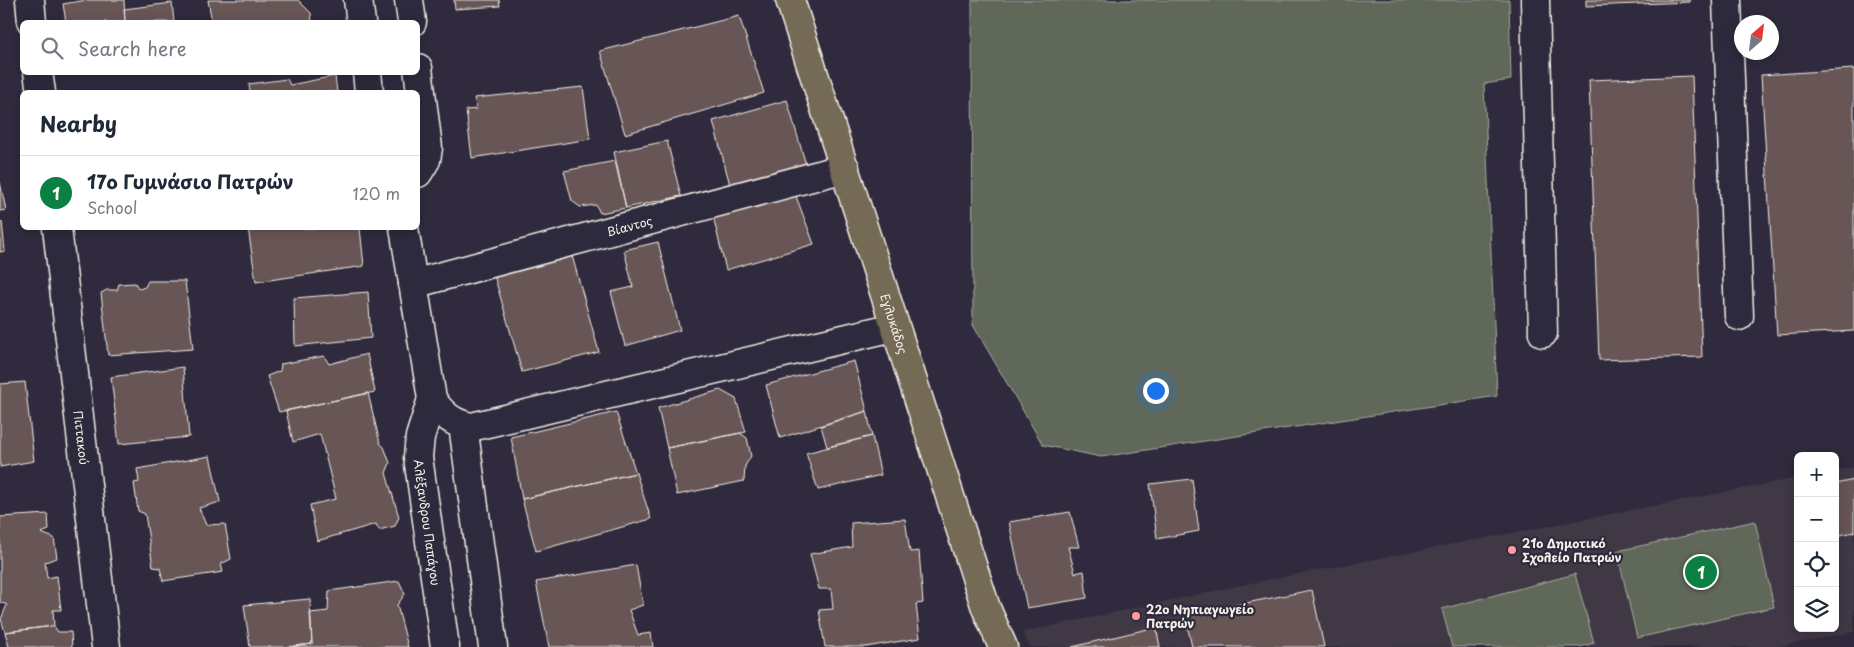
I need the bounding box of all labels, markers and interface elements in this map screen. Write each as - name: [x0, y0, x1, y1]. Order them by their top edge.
- north arrow: [1734, 15, 1779, 60]
- search box: [20, 20, 420, 75]
- icon: search: [38, 34, 66, 62]
- text: Search here: [78, 34, 187, 62]
- text: Nearby: [40, 107, 117, 139]
- text: 17ο Γυμνάσιο Πατρών: [87, 167, 294, 195]
- text: 1: [52, 181, 60, 205]
- text: 120 m: [353, 181, 400, 205]
- text: School: [87, 195, 137, 219]
- street label: Βίαντος: [604, 211, 654, 241]
- street label: Εγλυκάδος: [876, 291, 912, 356]
- your location: [1143, 378, 1169, 404]
- street label: Πιττακού: [69, 409, 94, 466]
- map controls: [1794, 452, 1839, 632]
- button: +: [1794, 452, 1839, 497]
- street label: Αλέξανδρου Παπάγου: [409, 458, 445, 587]
- button: −: [1794, 497, 1839, 542]
- place label: 21ο Δημοτικό Σχολείο Πατρών: [1522, 534, 1622, 566]
- button: locate: [1794, 542, 1839, 587]
- marker: 21ο Δημοτικό Σχολείο Πατρών: [1506, 544, 1518, 556]
- pin: 1: [1685, 553, 1717, 591]
- button: layers: [1794, 587, 1839, 632]
- place label: 22ο Νηπιαγωγείο Πατρών: [1146, 600, 1254, 632]
- marker: 22ο Νηπιαγωγείο Πατρών: [1130, 610, 1142, 622]

